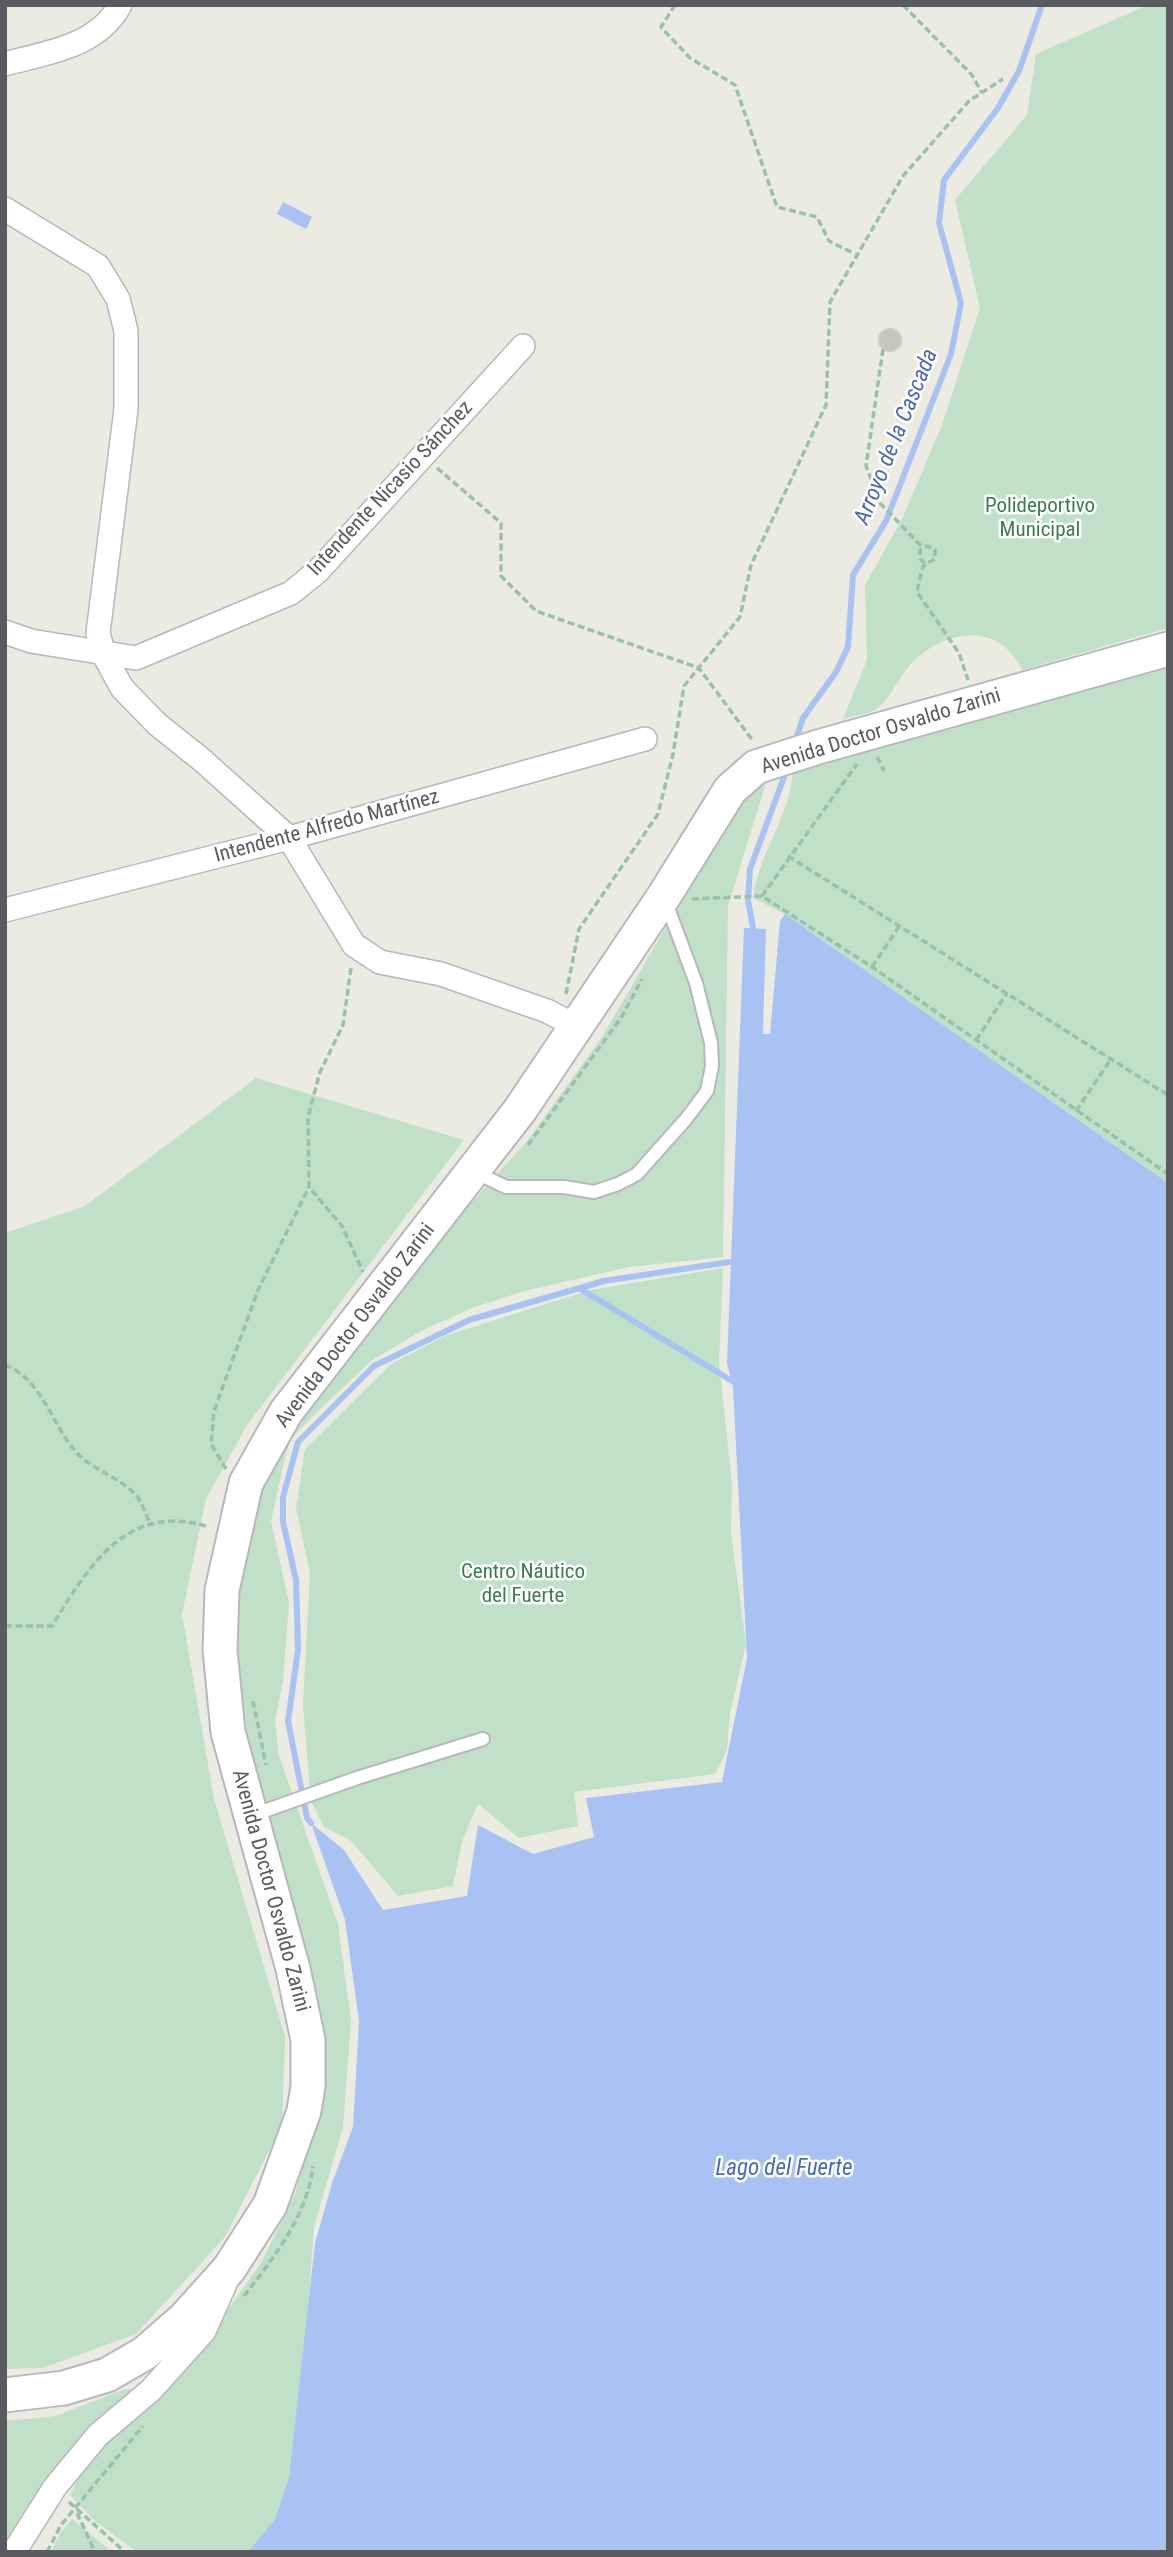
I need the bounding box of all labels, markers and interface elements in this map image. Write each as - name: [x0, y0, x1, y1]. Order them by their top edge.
- water label: Arroyo de la Cascada: [849, 345, 945, 529]
- street label: Intendente Nicasio Sánchez: [303, 396, 479, 582]
- park label: Polideportivo Municipal: [985, 494, 1095, 544]
- street label: Avenida Doctor Osvaldo Zarini: [758, 683, 1004, 781]
- street label: Intendente Alfredo Martínez: [212, 785, 442, 869]
- street label: Avenida Doctor Osvaldo Zarini: [271, 1219, 441, 1433]
- park label: Centro Náutico del Fuerte: [461, 1560, 585, 1610]
- street label: Avenida Doctor Osvaldo Zarini: [226, 1767, 314, 2015]
- water label: Lago del Fuerte: [716, 2155, 852, 2183]

